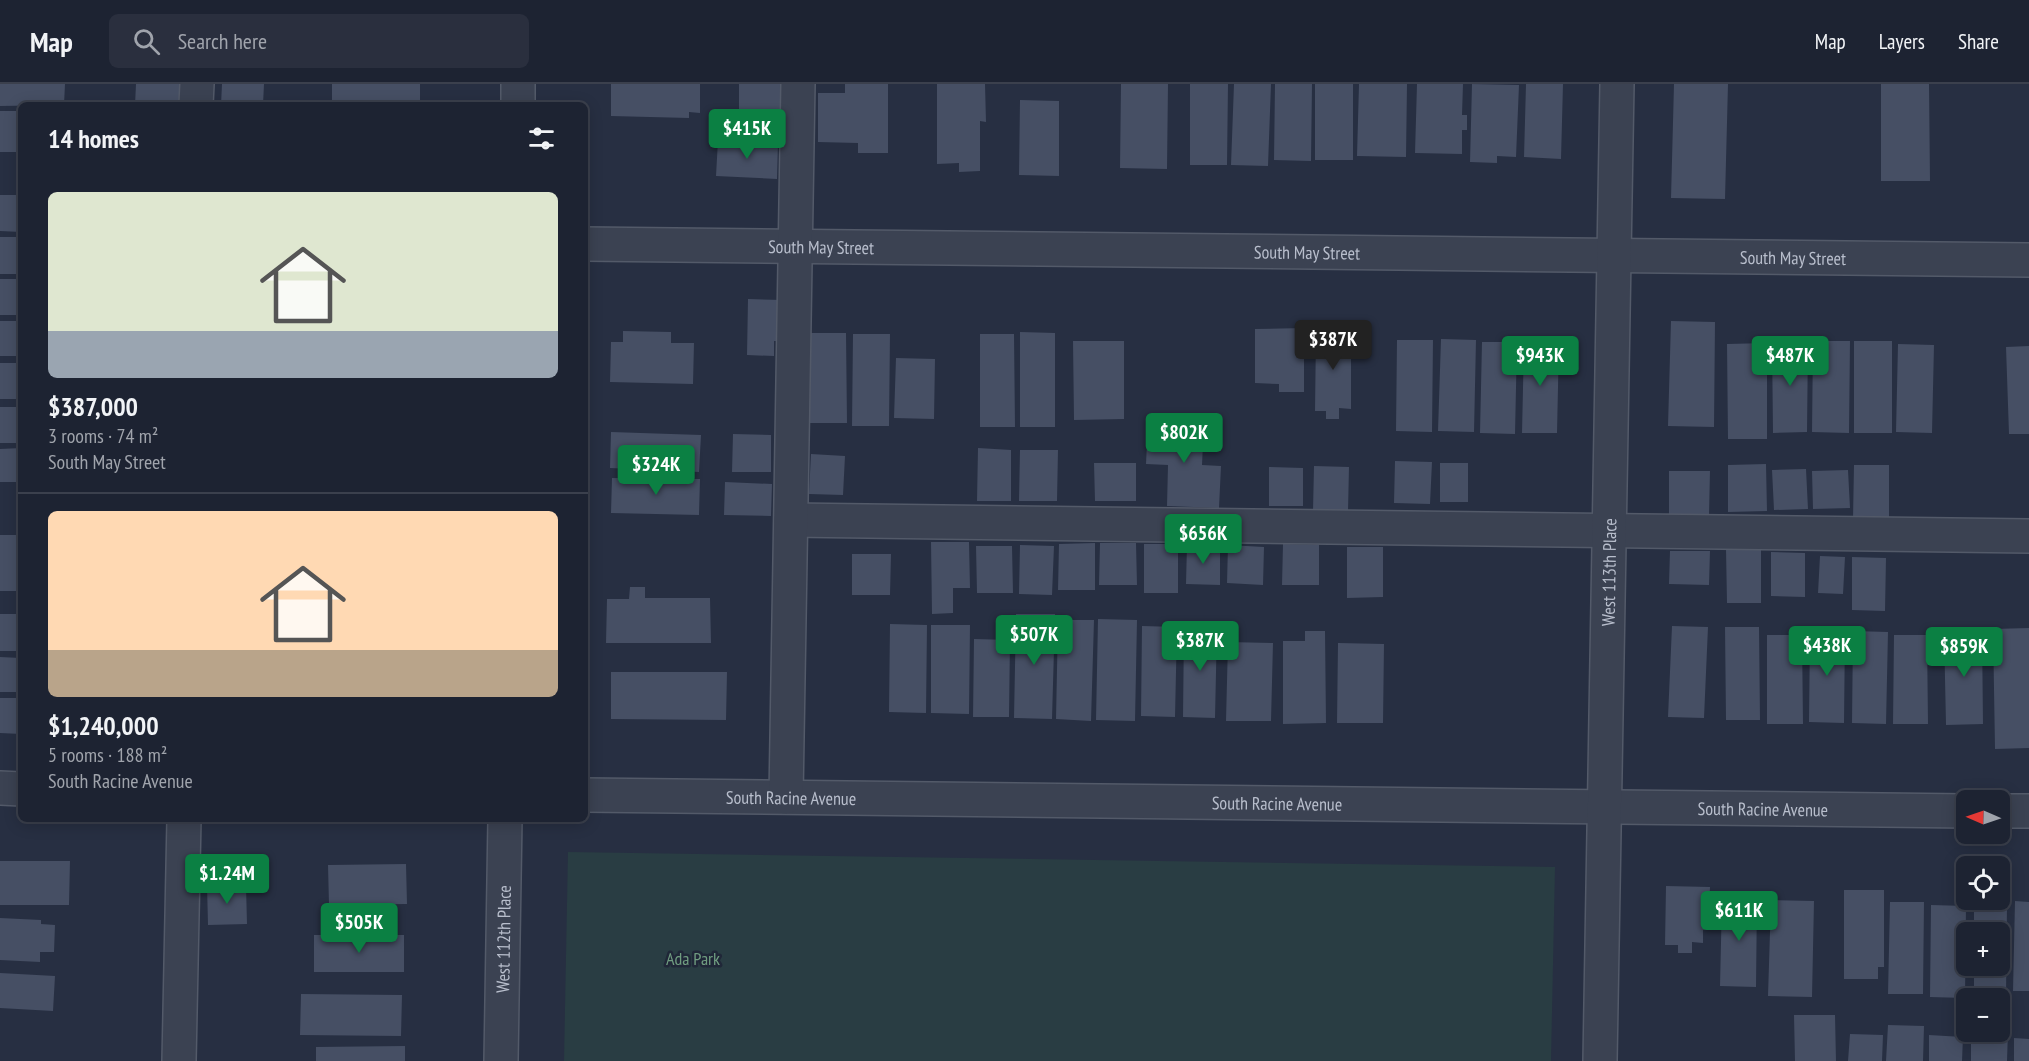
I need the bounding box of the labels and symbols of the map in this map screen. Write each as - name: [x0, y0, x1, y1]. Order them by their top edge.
- pin: $415K: [705, 109, 789, 160]
- street label: South May Street: [768, 235, 874, 259]
- street label: South May Street: [1254, 240, 1360, 264]
- street label: South May Street: [1740, 245, 1846, 269]
- pin: $387K: [1291, 320, 1375, 371]
- pin: $943K: [1498, 336, 1582, 387]
- pin: $487K: [1748, 336, 1832, 387]
- pin: $802K: [1142, 413, 1226, 464]
- pin: $324K: [614, 445, 698, 496]
- pin: $656K: [1161, 514, 1245, 565]
- street label: West 113th Place: [1596, 518, 1621, 626]
- pin: $507K: [992, 615, 1076, 666]
- pin: $387K: [1158, 621, 1242, 672]
- pin: $438K: [1785, 626, 1869, 677]
- pin: $859K: [1922, 627, 2006, 678]
- street label: South Racine Avenue: [726, 785, 856, 810]
- north arrow: [1956, 790, 2010, 844]
- street label: South Racine Avenue: [1212, 791, 1342, 815]
- street label: South Racine Avenue: [1698, 796, 1828, 821]
- pin: $1.24M: [178, 854, 276, 905]
- street label: West 112th Place: [491, 885, 515, 993]
- pin: $611K: [1697, 891, 1781, 942]
- pin: $505K: [317, 903, 401, 954]
- park label: Ada Park: [666, 947, 720, 970]

